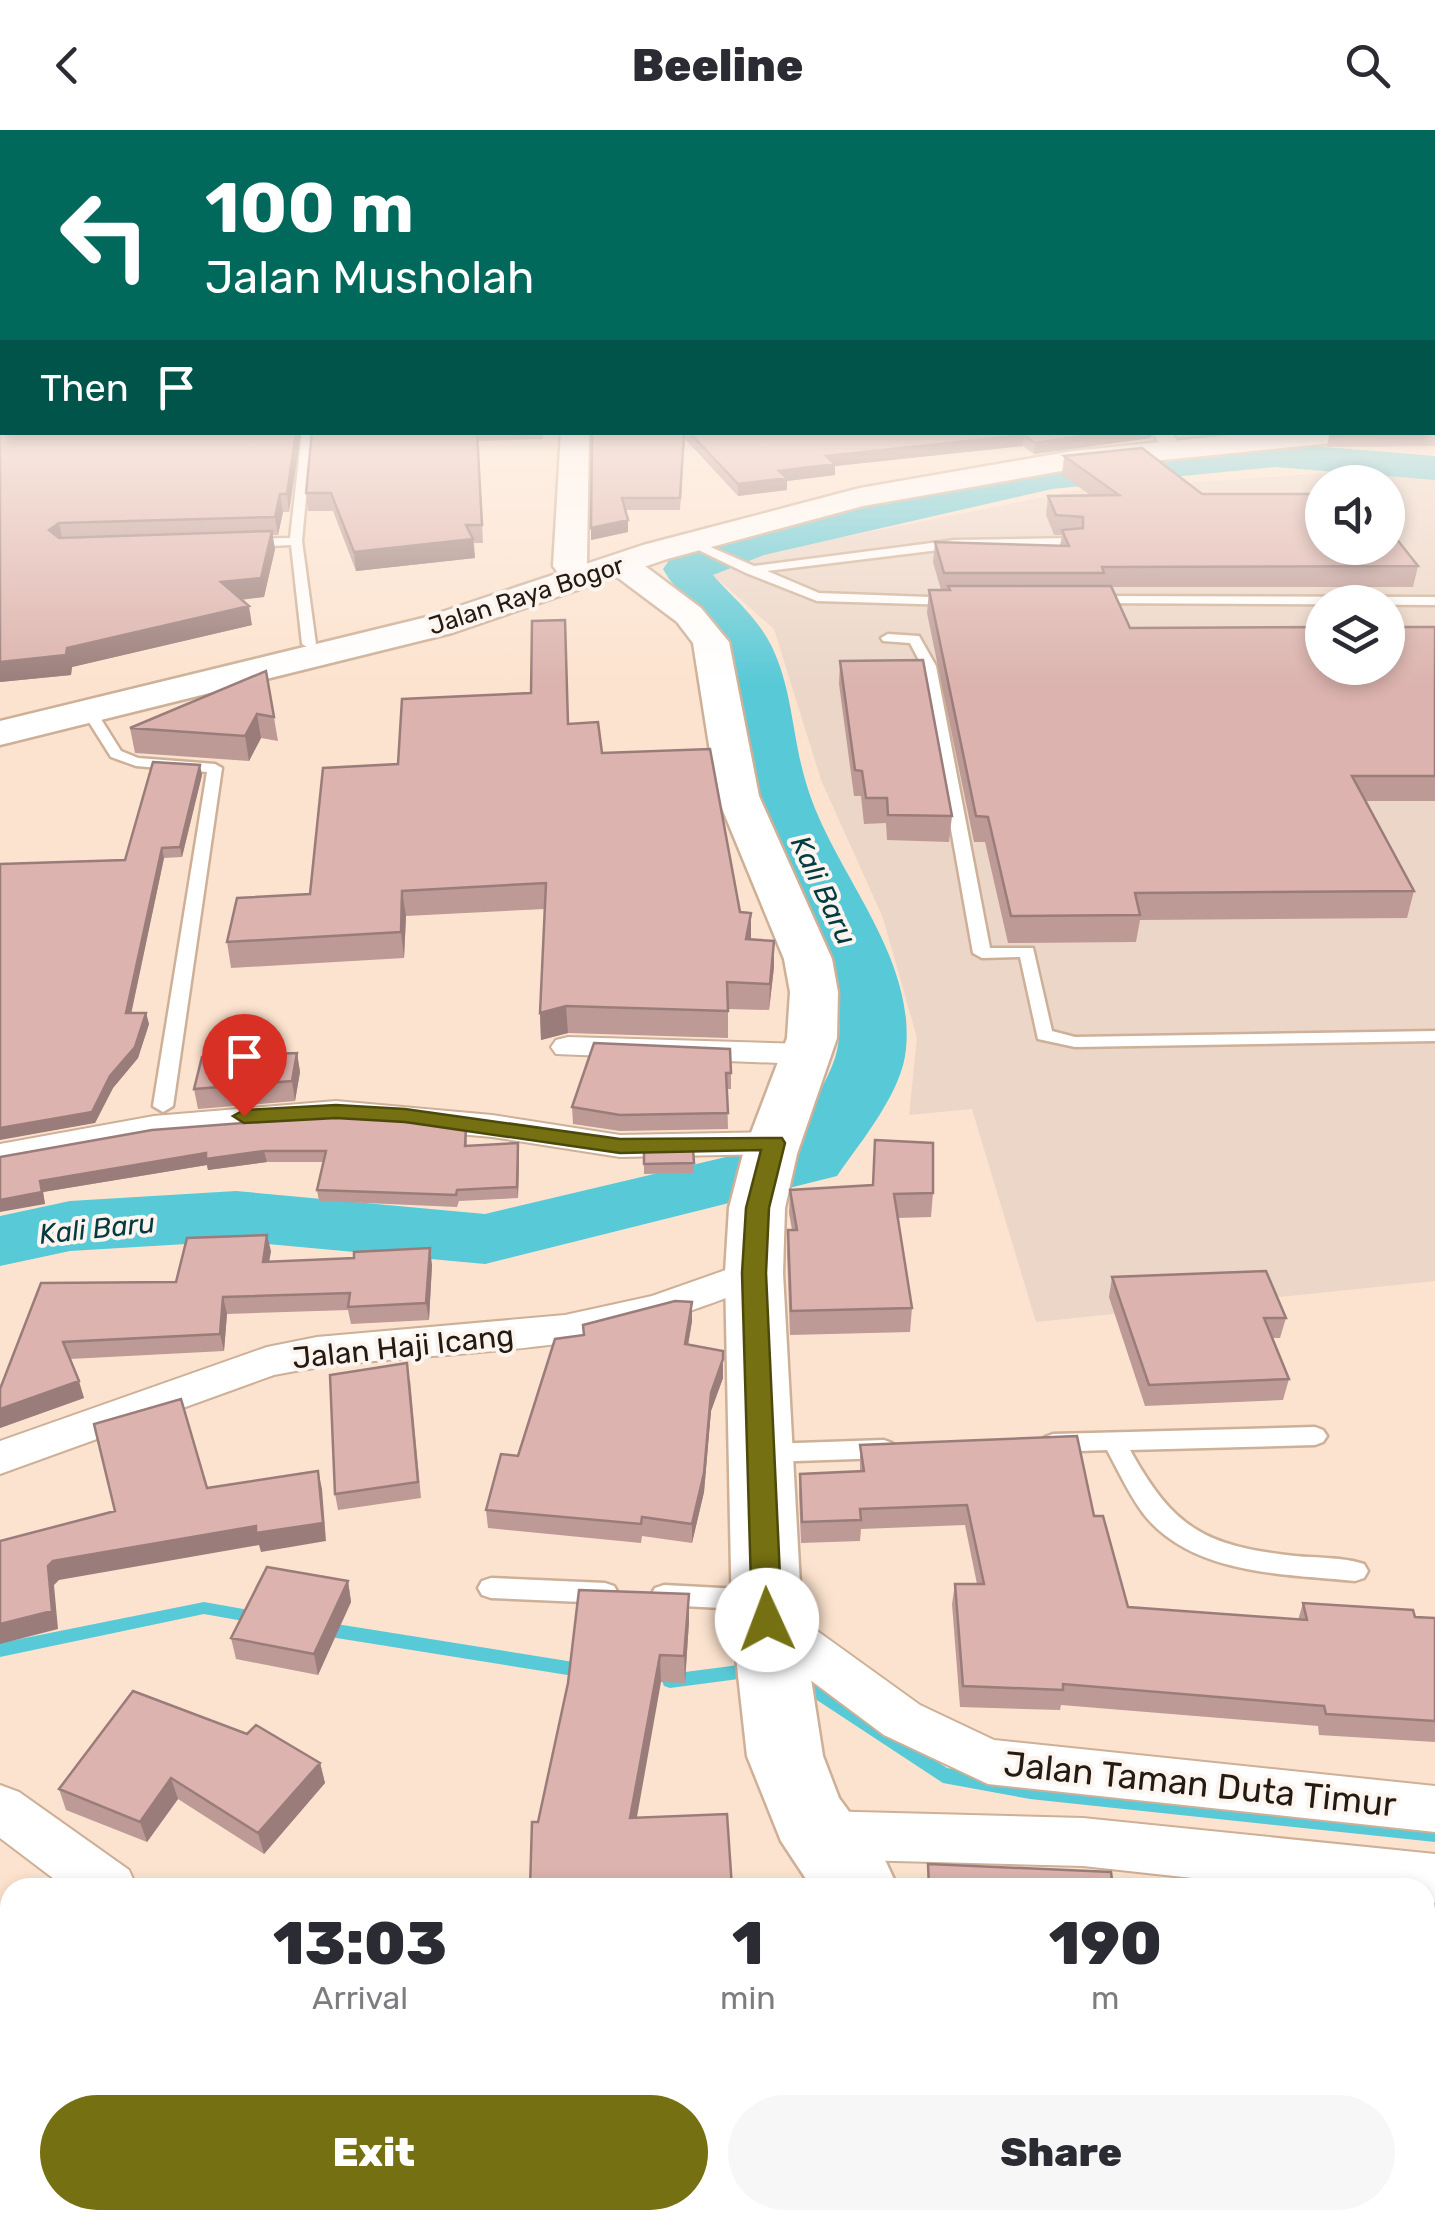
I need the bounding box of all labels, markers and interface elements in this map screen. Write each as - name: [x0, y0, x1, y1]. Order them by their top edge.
- icon: back: [40, 38, 95, 93]
- icon: search: [1340, 38, 1395, 93]
- text: Beeline: [632, 39, 803, 92]
- text: 100 m: [205, 167, 414, 250]
- icon: left: [40, 170, 170, 300]
- text: Jalan Musholah: [205, 251, 534, 304]
- icon: arrive: [149, 360, 204, 415]
- text: Then: [40, 365, 129, 411]
- map controls: [1305, 465, 1405, 685]
- button: sound: [1305, 465, 1405, 565]
- street label: Jalan Raya Bogor: [425, 550, 628, 641]
- button: layers: [1305, 585, 1405, 685]
- water label: Kali Baru: [784, 831, 863, 950]
- pin: [202, 1014, 287, 1117]
- icon: arrive: [217, 1029, 272, 1084]
- water label: Kali Baru: [37, 1206, 157, 1251]
- street label: Jalan Haji Icang: [290, 1317, 516, 1377]
- position arrow: [715, 1568, 819, 1672]
- street label: Jalan Taman Duta Timur: [1002, 1742, 1398, 1826]
- text: 13:03: [273, 1908, 447, 1979]
- text: 1: [732, 1908, 764, 1979]
- text: 190: [1049, 1908, 1162, 1979]
- text: Arrival: [312, 1979, 408, 2017]
- text: min: [720, 1979, 776, 2017]
- text: m: [1091, 1979, 1120, 2017]
- button: Exit: [40, 2095, 708, 2210]
- button: Share: [728, 2095, 1395, 2210]

